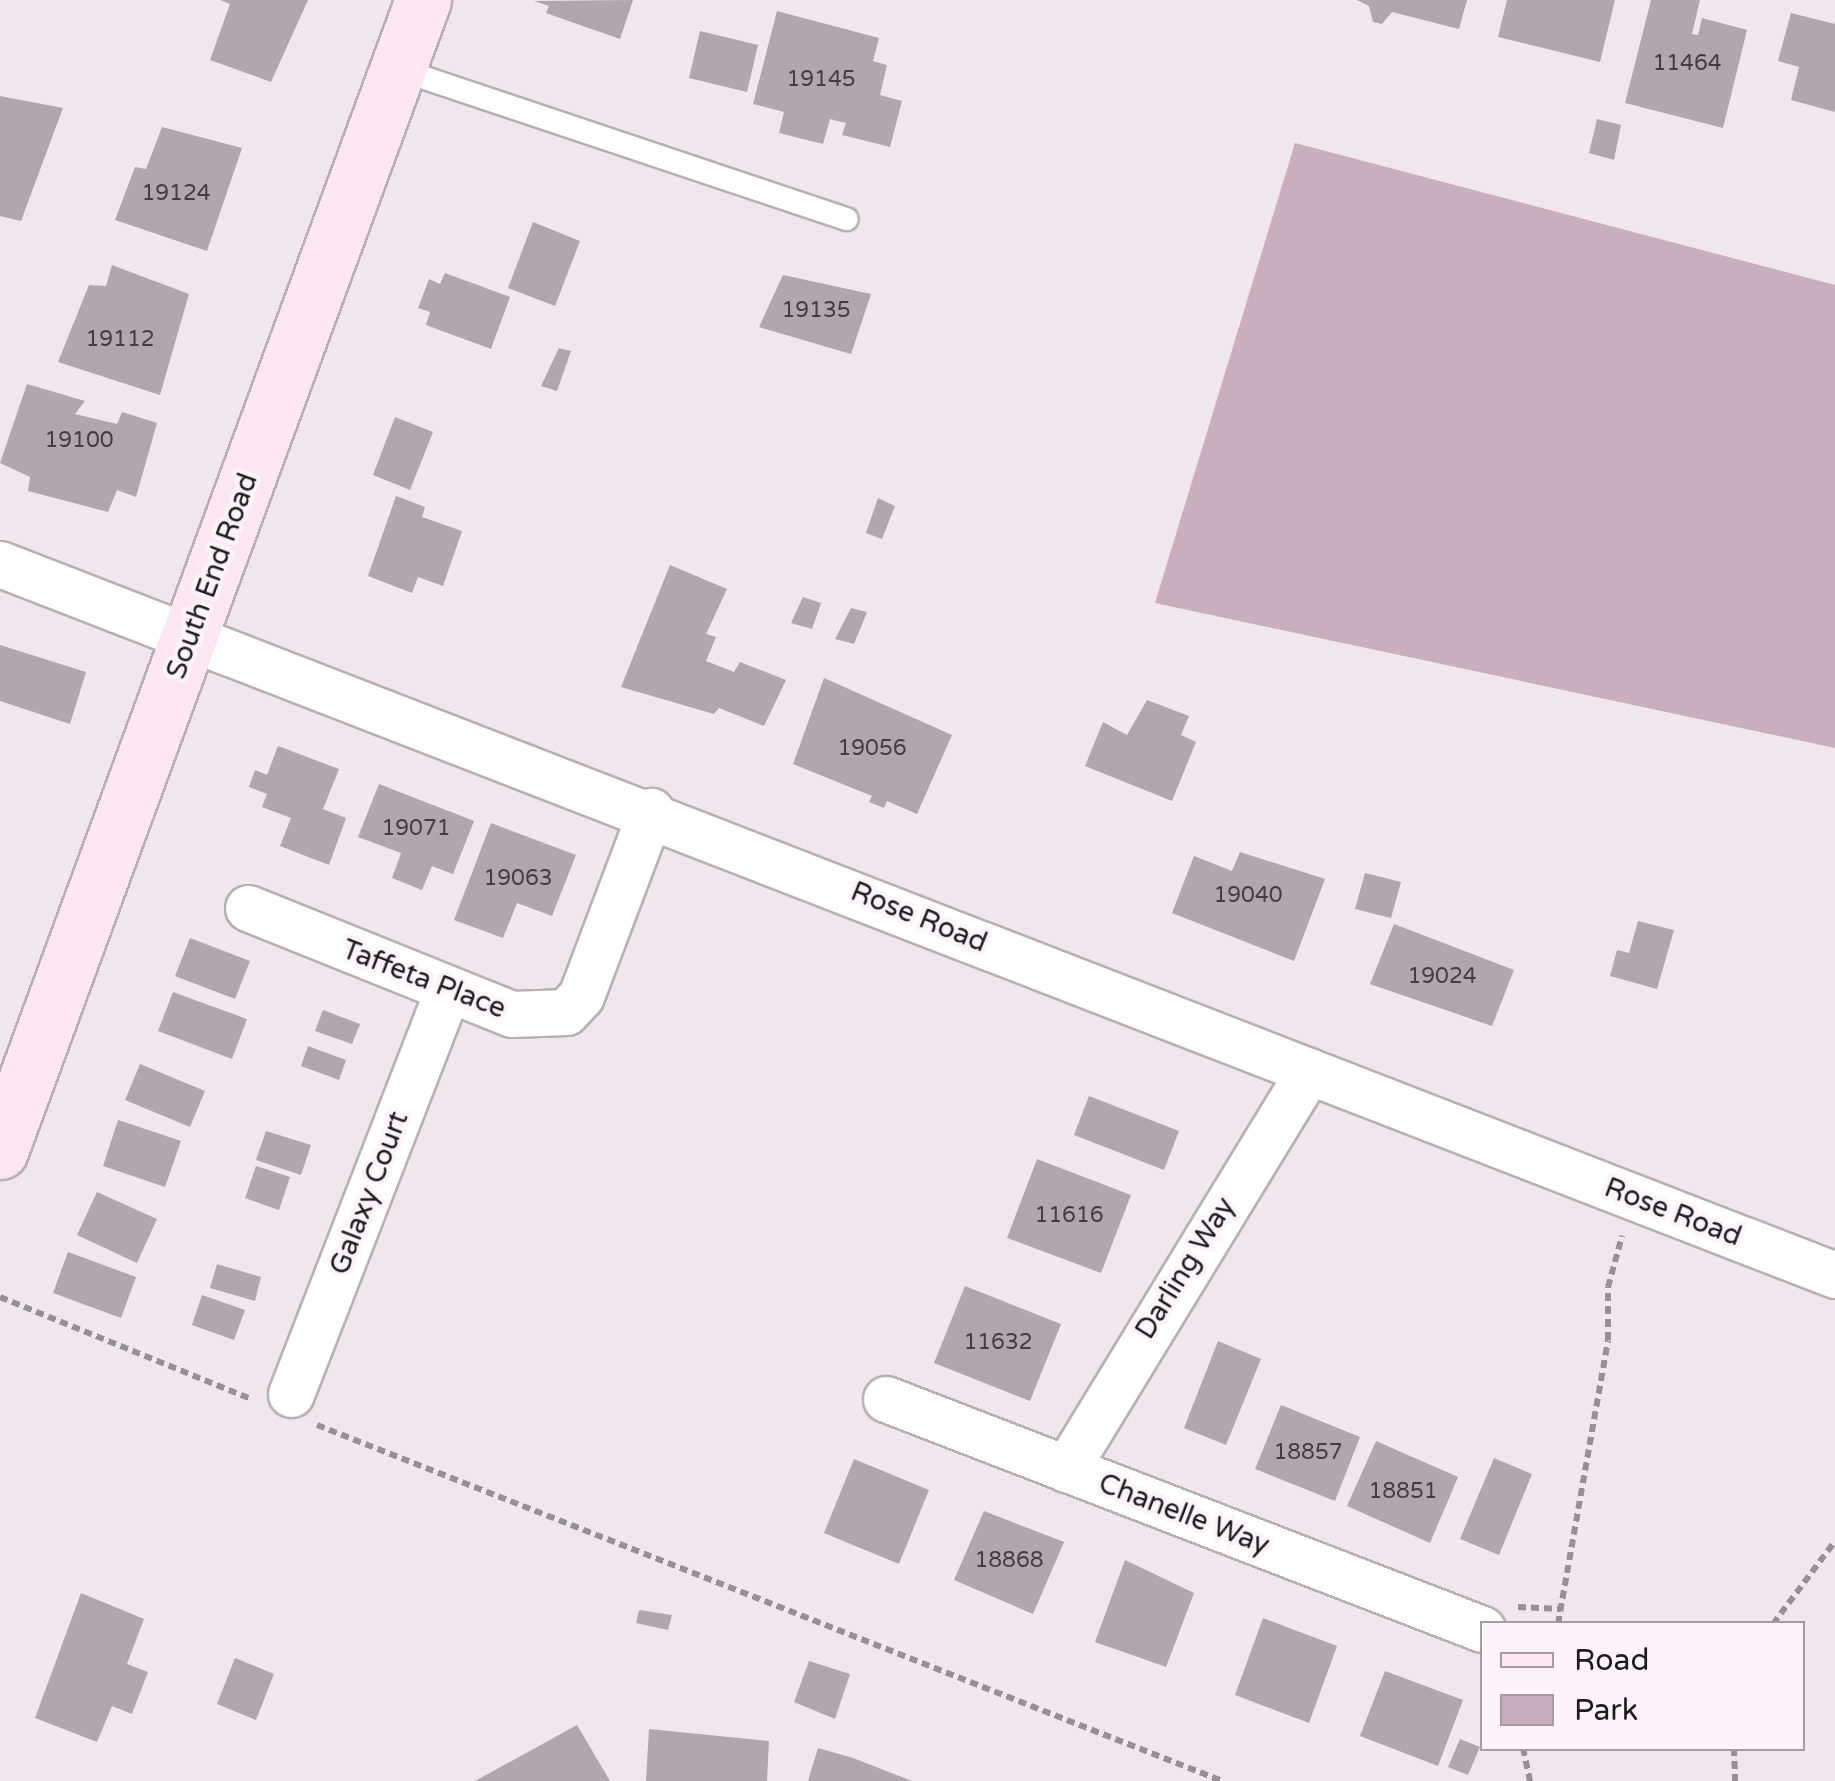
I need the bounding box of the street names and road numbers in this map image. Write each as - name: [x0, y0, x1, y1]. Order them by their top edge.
- street label: South End Road: [159, 469, 265, 683]
- street label: Rose Road: [846, 874, 992, 960]
- street label: Taffeta Place: [337, 932, 511, 1026]
- street label: Galaxy Court: [322, 1107, 416, 1279]
- street label: Rose Road: [1600, 1171, 1746, 1253]
- street label: Darling Way: [1128, 1191, 1242, 1345]
- street label: Chanelle Way: [1094, 1466, 1274, 1562]

